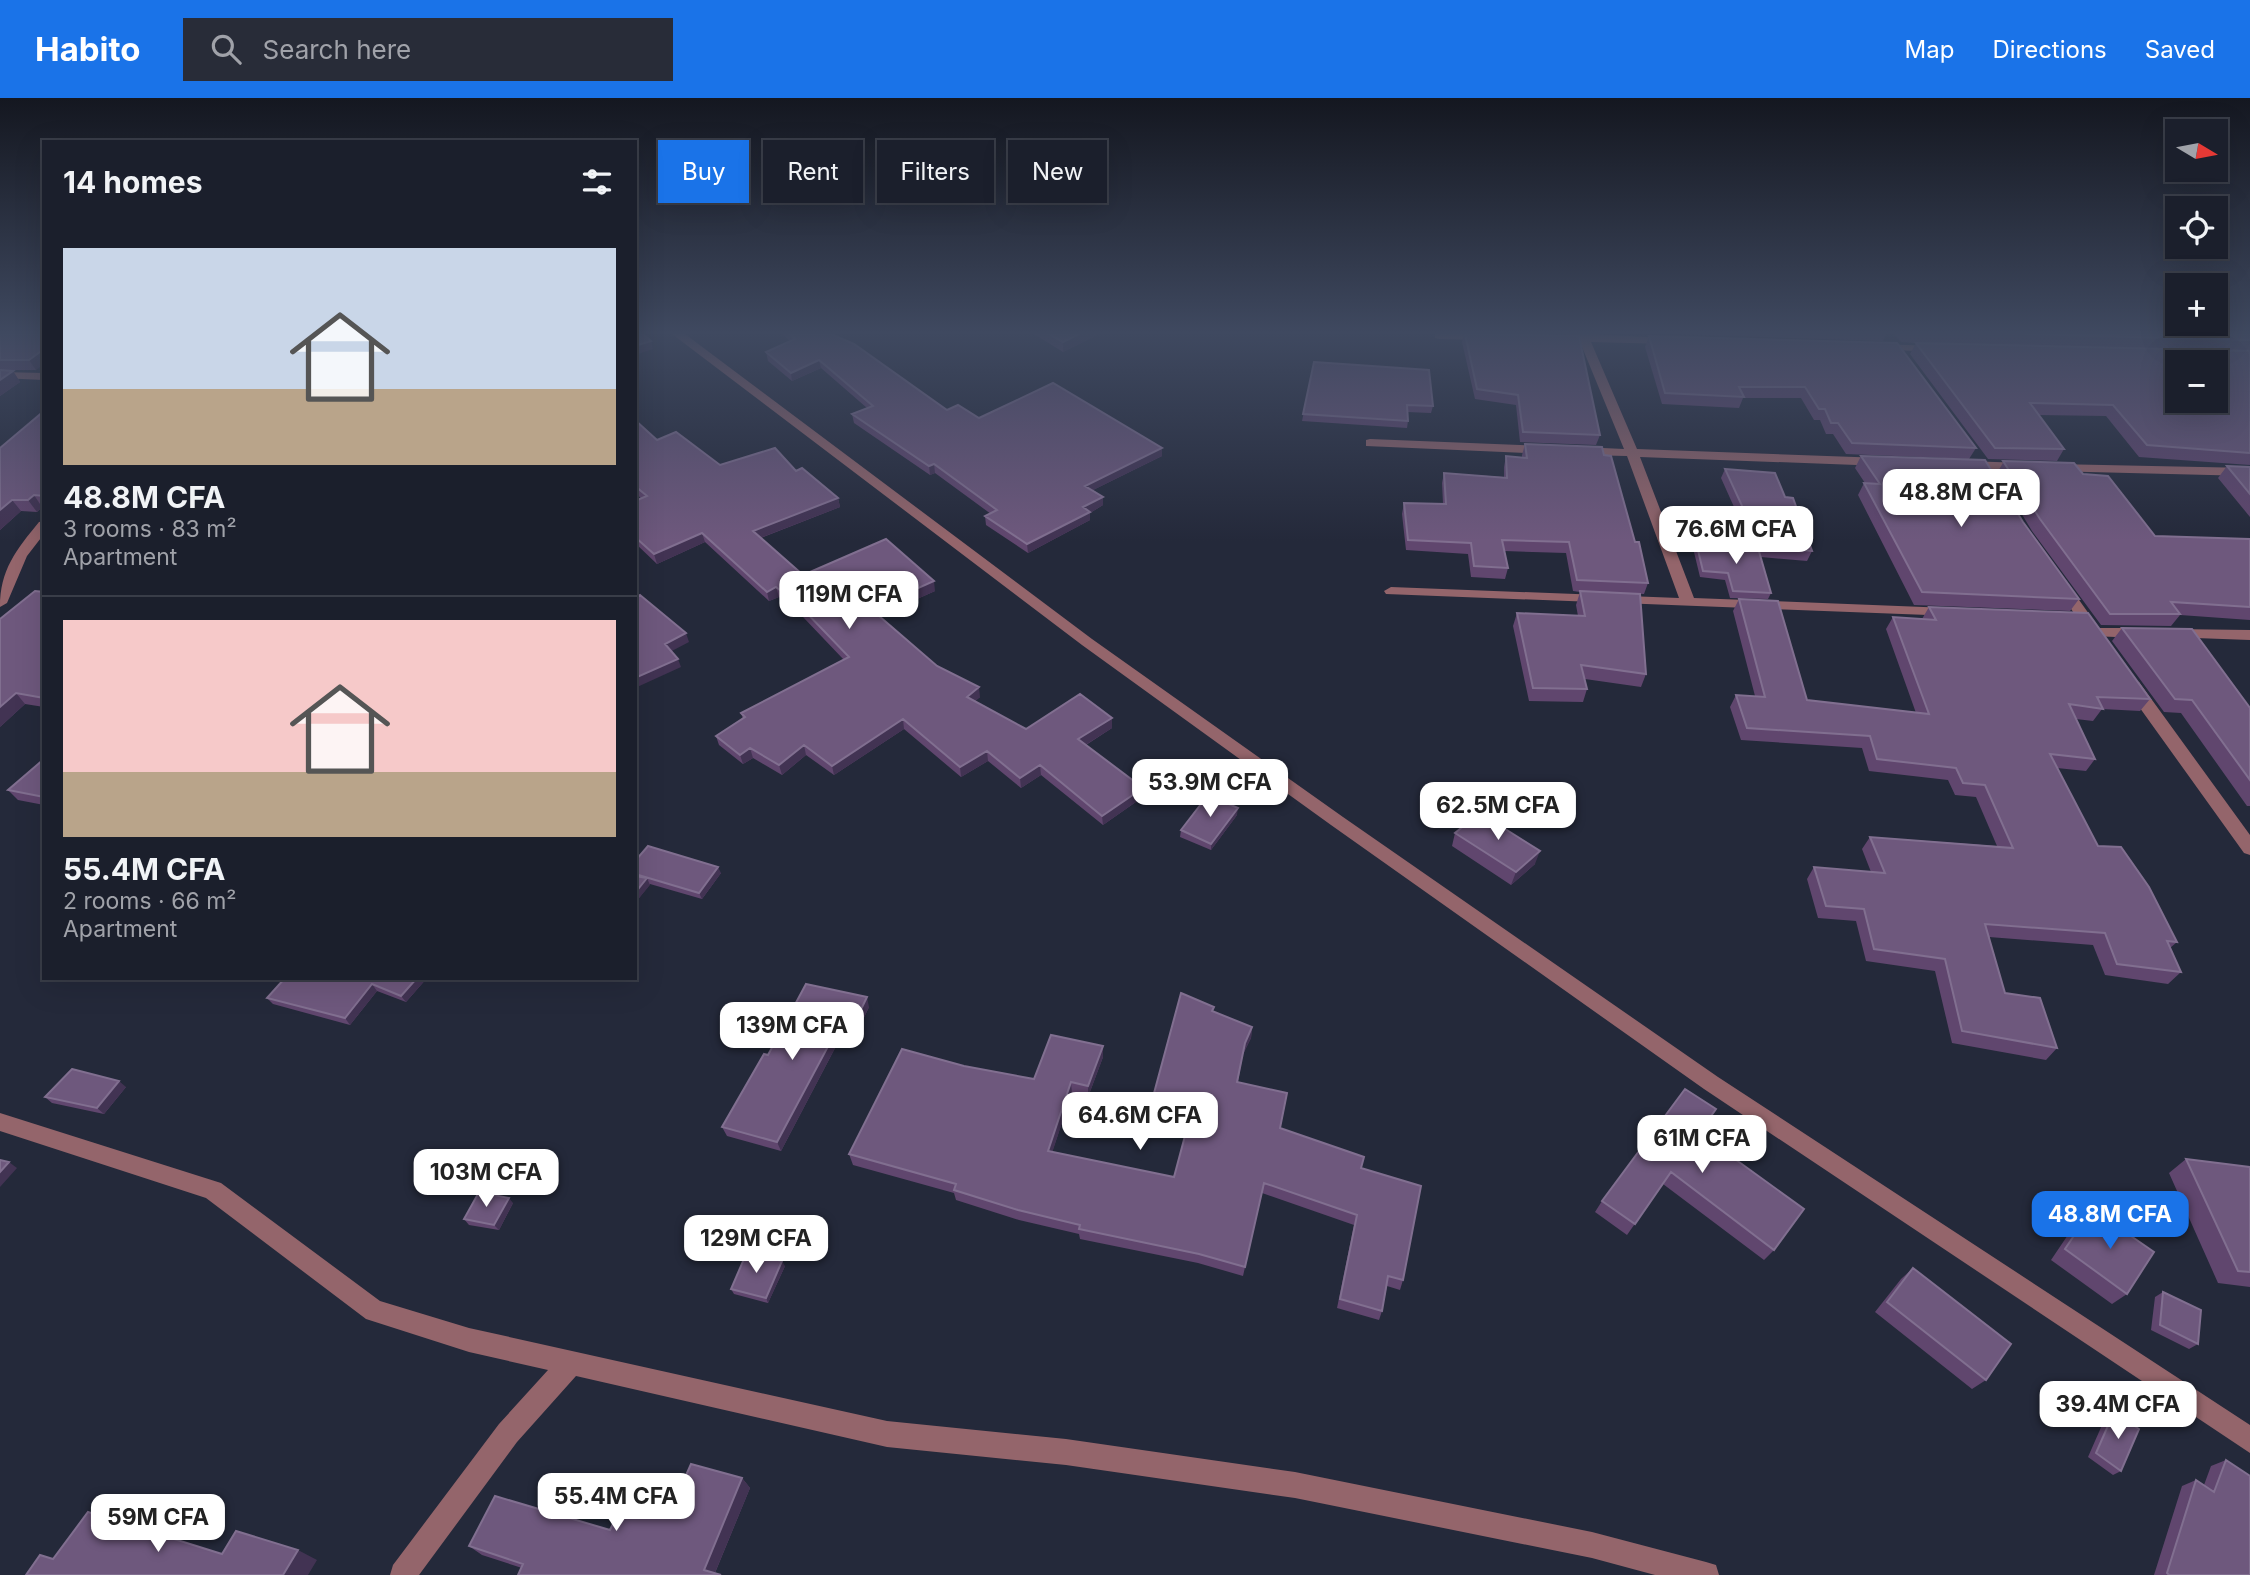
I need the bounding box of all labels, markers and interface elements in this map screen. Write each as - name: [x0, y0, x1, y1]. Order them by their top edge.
- search box: [183, 18, 673, 81]
- text: Habito: [35, 29, 141, 69]
- icon: search: [207, 30, 245, 68]
- text: Search here: [263, 34, 411, 65]
- text: Map: [1905, 35, 1954, 64]
- text: Directions: [1992, 35, 2107, 64]
- text: Saved: [2145, 35, 2215, 64]
- north arrow: [2165, 119, 2228, 182]
- map controls: [2165, 119, 2228, 413]
- chip: Buy: [658, 140, 749, 203]
- chip: Rent: [763, 140, 863, 203]
- chip: Filters: [877, 140, 994, 203]
- chip: New: [1008, 140, 1107, 203]
- icon: filters: [578, 163, 616, 201]
- text: 14 homes: [63, 164, 202, 200]
- button: locate: [2165, 196, 2228, 259]
- button: +: [2165, 273, 2228, 336]
- icon: home: [277, 294, 403, 420]
- button: −: [2165, 350, 2228, 413]
- pin: 48.8M CFA: [1881, 470, 2041, 529]
- text: 48.8M CFA: [1899, 478, 2023, 506]
- text: 48.8M CFA: [63, 479, 225, 515]
- pin: 76.6M CFA: [1656, 506, 1816, 566]
- text: 3 rooms · 83 m²: [63, 515, 237, 543]
- text: 76.6M CFA: [1675, 515, 1797, 543]
- text: Apartment: [63, 543, 177, 571]
- pin: 119M CFA: [777, 572, 921, 631]
- text: 119M CFA: [795, 580, 903, 608]
- icon: home: [277, 666, 403, 792]
- pin: 53.9M CFA: [1130, 760, 1290, 819]
- text: 53.9M CFA: [1148, 768, 1272, 796]
- pin: 62.5M CFA: [1418, 782, 1578, 842]
- text: 62.5M CFA: [1436, 791, 1560, 819]
- text: 55.4M CFA: [63, 851, 226, 887]
- text: 2 rooms · 66 m²: [63, 887, 237, 915]
- text: Apartment: [63, 915, 177, 943]
- pin: 139M CFA: [720, 1002, 864, 1062]
- text: 139M CFA: [736, 1011, 848, 1039]
- pin: 64.6M CFA: [1060, 1093, 1220, 1152]
- text: 64.6M CFA: [1078, 1101, 1202, 1129]
- pin: 61M CFA: [1637, 1116, 1767, 1175]
- text: 61M CFA: [1653, 1124, 1751, 1152]
- pin: 103M CFA: [414, 1150, 558, 1209]
- text: 103M CFA: [430, 1158, 542, 1186]
- pin: 48.8M CFA: [2030, 1192, 2190, 1251]
- text: 48.8M CFA: [2048, 1200, 2172, 1228]
- pin: 129M CFA: [684, 1216, 828, 1275]
- text: 129M CFA: [700, 1224, 812, 1252]
- pin: 39.4M CFA: [2038, 1382, 2198, 1441]
- text: 39.4M CFA: [2056, 1390, 2180, 1418]
- pin: 55.4M CFA: [536, 1474, 696, 1533]
- text: 55.4M CFA: [554, 1482, 678, 1510]
- pin: 59M CFA: [93, 1494, 223, 1554]
- text: 59M CFA: [107, 1503, 209, 1531]

